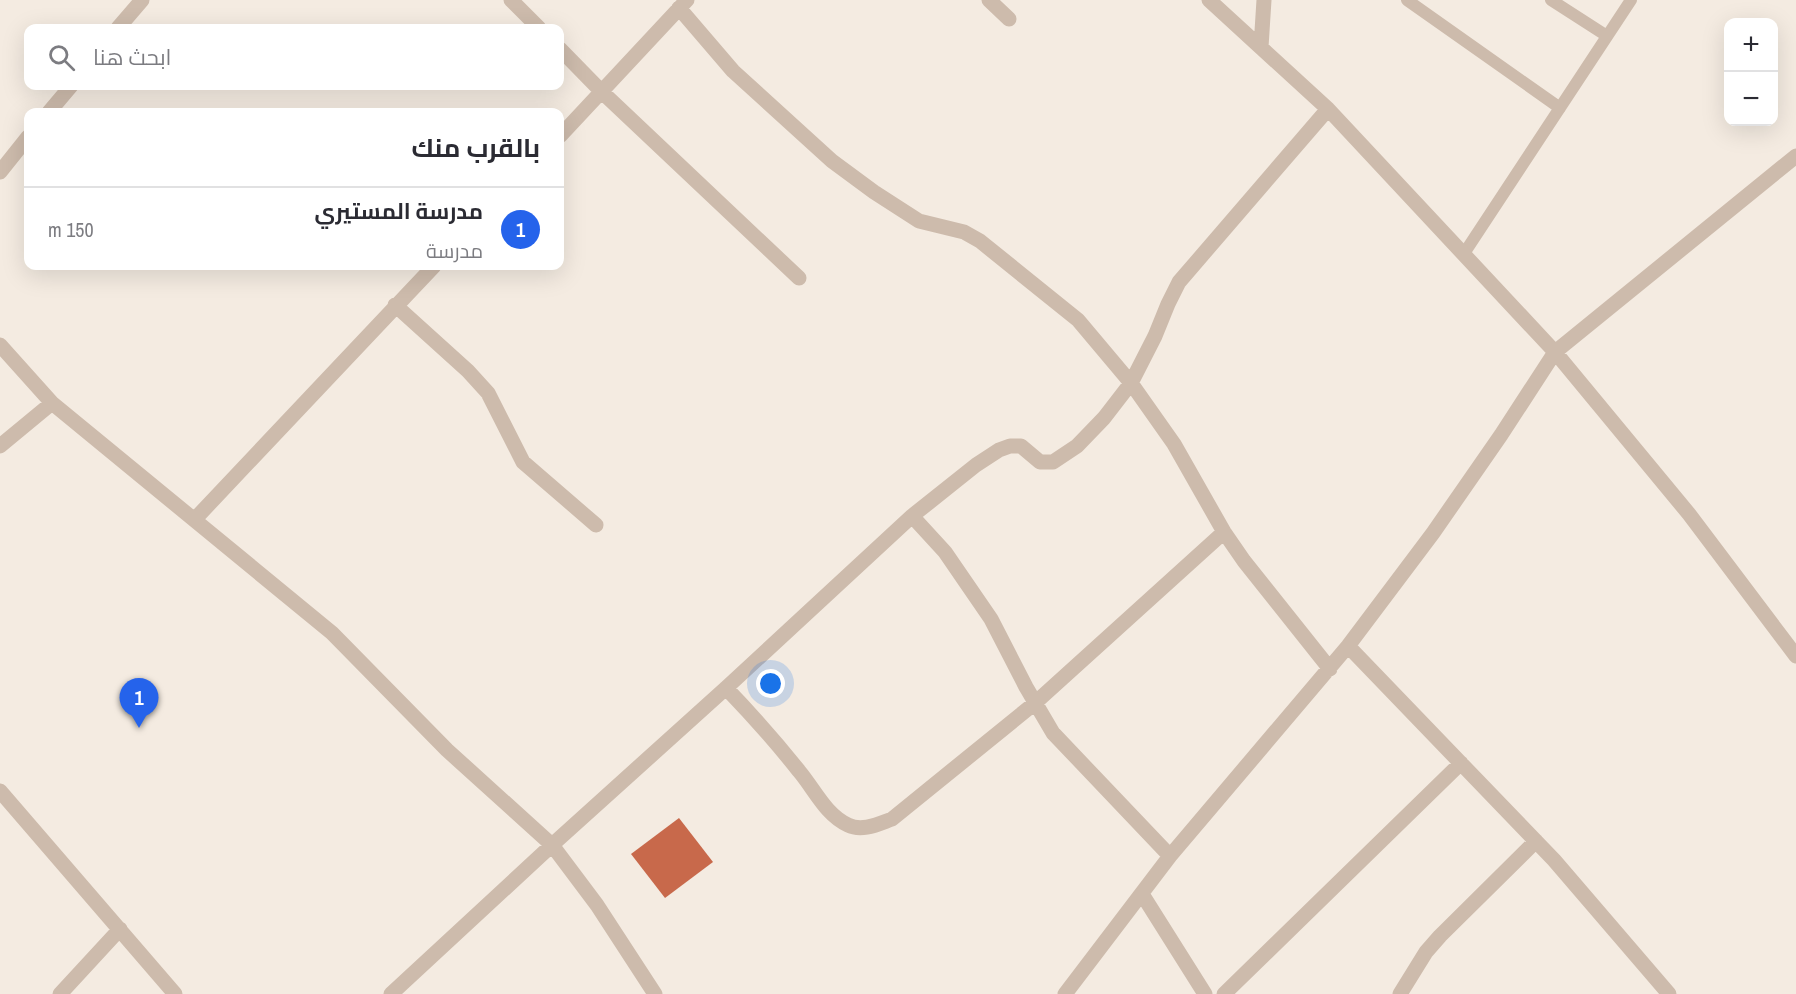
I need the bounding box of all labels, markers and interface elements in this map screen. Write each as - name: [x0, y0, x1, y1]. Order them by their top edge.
- map controls: [1724, 18, 1778, 126]
- button: +: [1724, 18, 1778, 72]
- search box: [24, 24, 564, 90]
- icon: search: [45, 41, 78, 74]
- text: ابحث هنا: [93, 42, 172, 72]
- button: −: [1724, 72, 1778, 126]
- text: بالقرب منك: [411, 130, 540, 165]
- text: مدرسة المستيري: [315, 196, 483, 226]
- text: 150 m: [48, 216, 94, 243]
- text: 1: [516, 216, 525, 243]
- text: مدرسة: [426, 237, 483, 264]
- your location: [756, 669, 785, 698]
- pin: 1: [120, 678, 158, 728]

